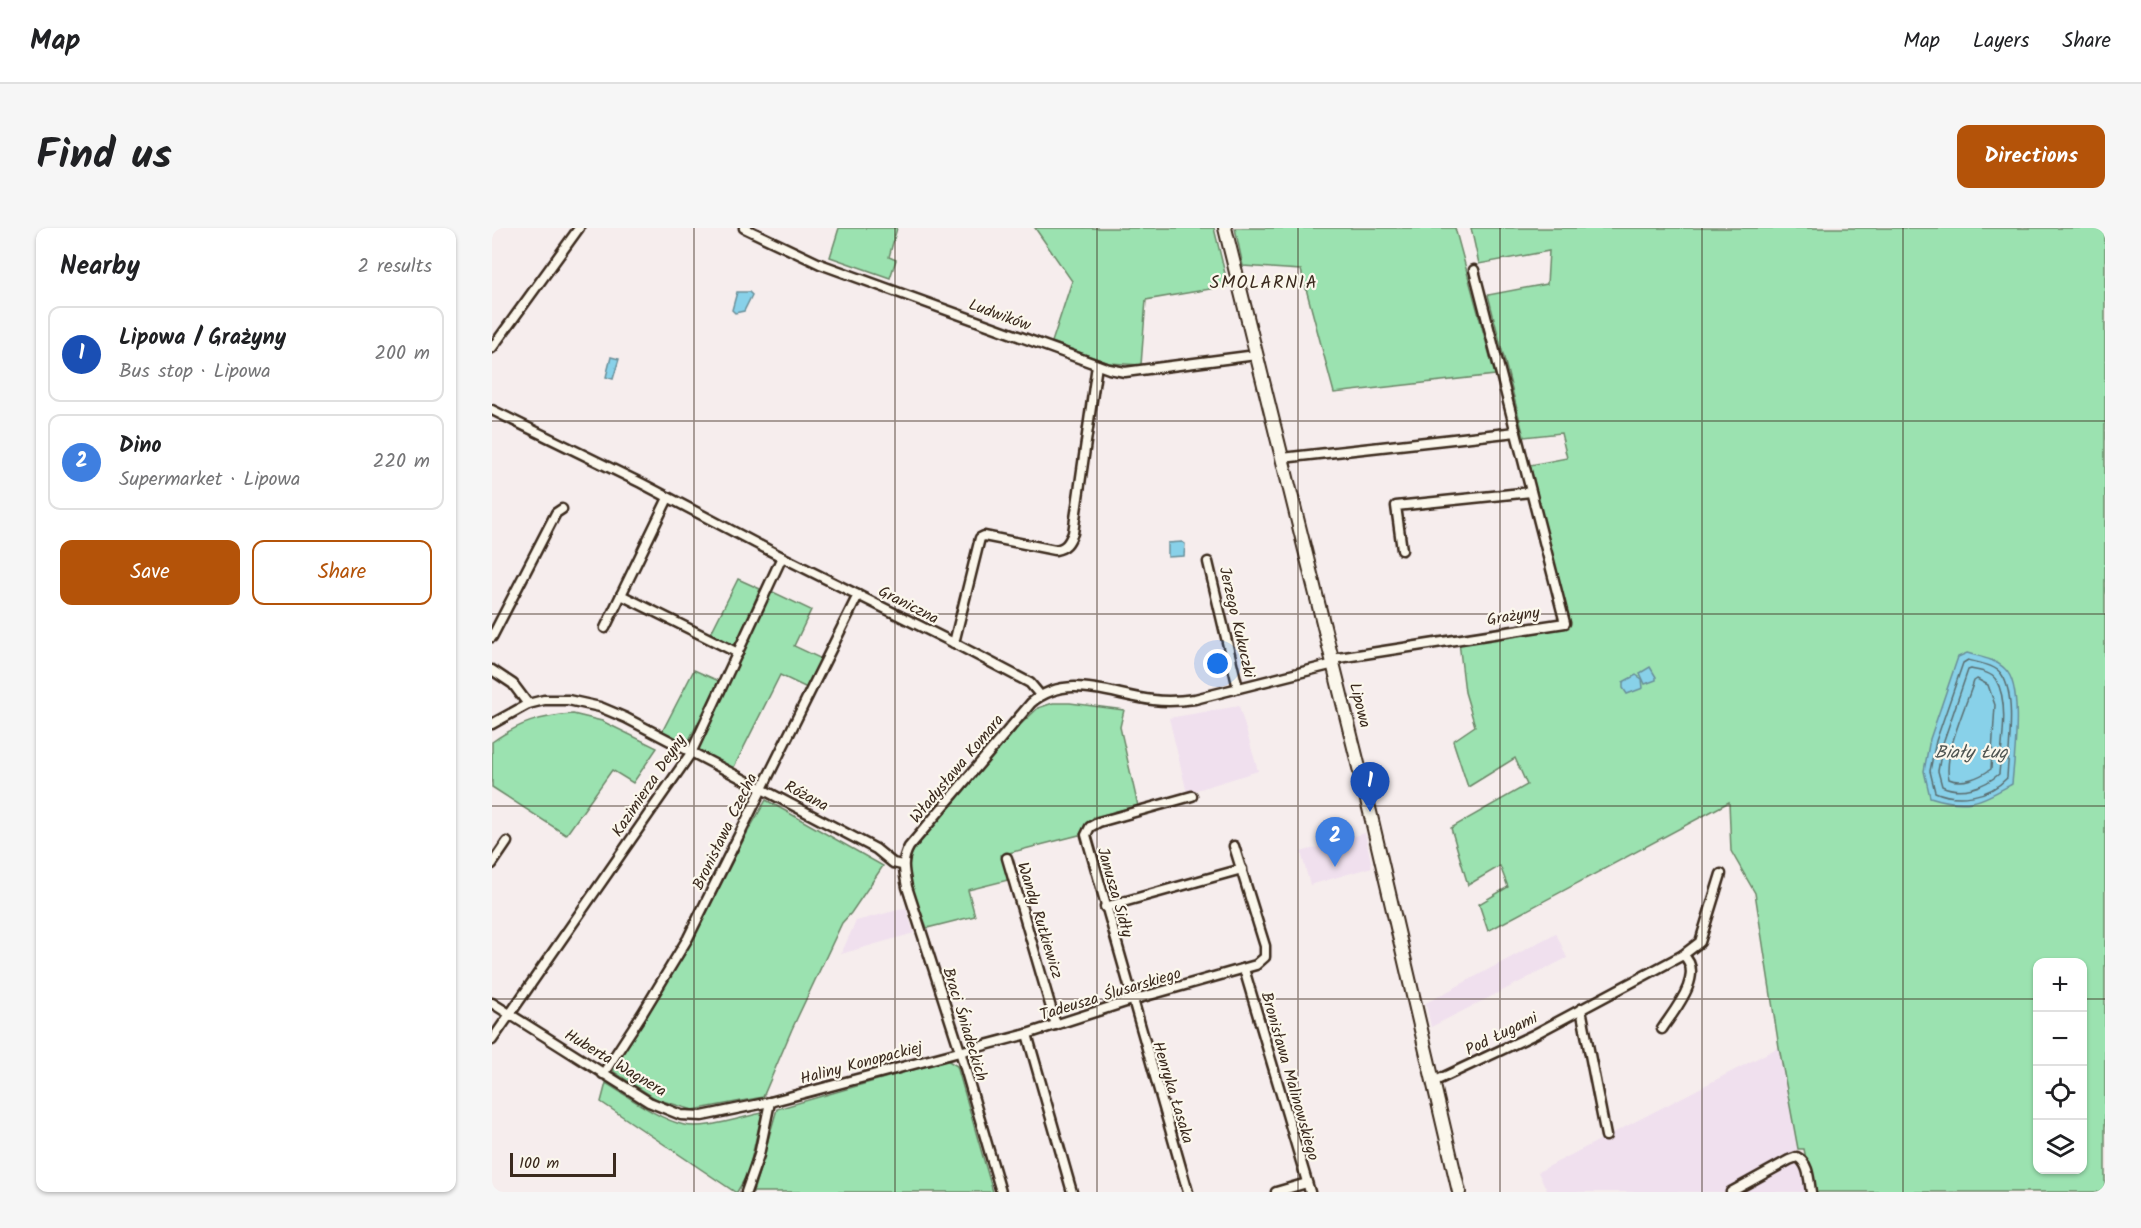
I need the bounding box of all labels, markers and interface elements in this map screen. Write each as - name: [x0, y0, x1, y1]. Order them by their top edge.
- text: Map: [30, 19, 81, 64]
- text: Map: [1903, 25, 1940, 58]
- text: Layers: [1973, 25, 2029, 58]
- text: Share: [2062, 25, 2111, 58]
- text: Find us: [36, 123, 172, 190]
- button: Directions: [1957, 125, 2105, 188]
- text: Nearby: [60, 246, 140, 288]
- text: 2 results: [357, 251, 432, 283]
- district label: SMOLARNIA: [1210, 269, 1318, 298]
- street label: Ludwików: [965, 293, 1034, 338]
- text: Lipowa / Grażyny: [119, 321, 286, 356]
- text: 1: [78, 338, 85, 370]
- text: 200 m: [374, 338, 430, 370]
- text: Bus stop · Lipowa: [119, 356, 271, 388]
- text: Dino: [119, 429, 162, 464]
- text: 2: [76, 446, 87, 478]
- text: 220 m: [373, 446, 430, 478]
- text: Supermarket · Lipowa: [119, 464, 300, 496]
- button: Save: [60, 540, 240, 605]
- button: Share: [252, 540, 432, 605]
- street label: Jerzego Kukuczki: [1212, 564, 1262, 682]
- street label: Graniczna: [874, 579, 943, 631]
- street label: Grażyny: [1485, 600, 1542, 633]
- your location: [1203, 649, 1232, 678]
- street label: Lipowa: [1342, 680, 1377, 731]
- street label: Władysława Komara: [904, 709, 1010, 829]
- street label: Kazimierza Deyny: [606, 729, 693, 842]
- water label: Biały Ług: [1935, 739, 2009, 768]
- pin: 1: [1350, 762, 1390, 812]
- street label: Bronisława Czecha: [686, 769, 764, 894]
- street label: Różana: [780, 774, 833, 818]
- pin: 2: [1316, 818, 1354, 867]
- street label: Janusza Sidły: [1090, 844, 1139, 941]
- street label: Wandy Rutkiewicz: [1010, 859, 1069, 982]
- map controls: [2033, 958, 2087, 1174]
- button: +: [2033, 958, 2087, 1012]
- street label: Tadeusza Ślusarskiego: [1037, 961, 1184, 1028]
- street label: Braci Śniadeckich: [935, 964, 994, 1084]
- street label: Bronisława Malinowskiego: [1253, 989, 1326, 1164]
- street label: Pod Ługami: [1461, 1006, 1543, 1063]
- button: −: [2033, 1012, 2087, 1066]
- street label: Huberta Wagnera: [559, 1023, 671, 1104]
- street label: Haliny Konopackiej: [797, 1035, 926, 1092]
- street label: Henryka Łasaka: [1145, 1038, 1200, 1147]
- button: locate: [2033, 1066, 2087, 1120]
- button: layers: [2033, 1120, 2087, 1174]
- scale bar: [510, 1150, 616, 1178]
- text: 100 m: [519, 1151, 559, 1176]

